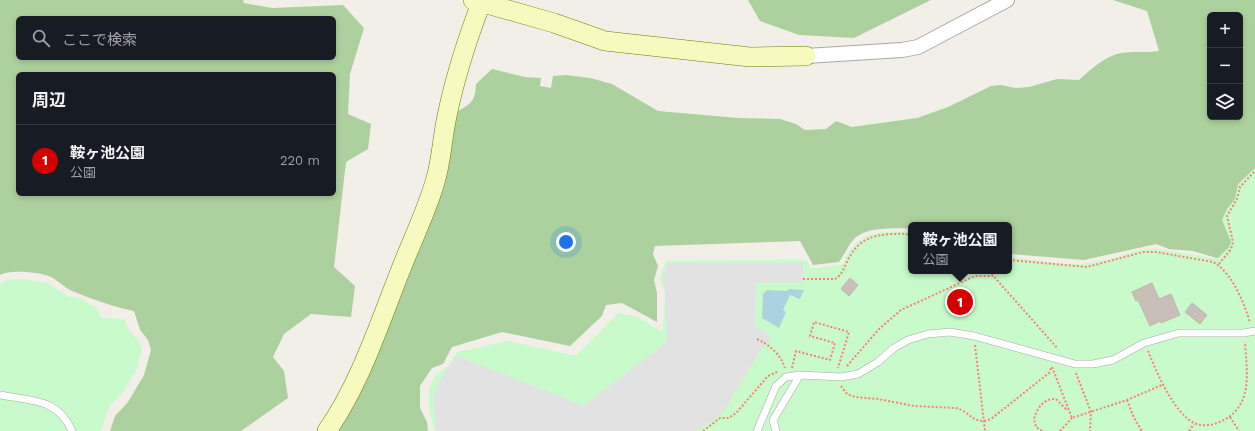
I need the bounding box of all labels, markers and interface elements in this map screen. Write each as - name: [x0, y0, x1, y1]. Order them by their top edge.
- map controls: [1207, 12, 1243, 120]
- button: +: [1207, 12, 1243, 48]
- search box: [16, 16, 336, 60]
- icon: search: [30, 27, 52, 49]
- text: ここで検索: [62, 31, 137, 49]
- button: −: [1207, 48, 1243, 84]
- button: layers: [1207, 84, 1243, 120]
- text: 周辺: [32, 90, 66, 110]
- text: 鞍ヶ池公園: [70, 144, 145, 162]
- text: 1: [42, 153, 48, 168]
- text: 220 m: [280, 153, 320, 168]
- text: 公園: [70, 165, 96, 180]
- popup: [908, 222, 1012, 274]
- text: 鞍ヶ池公園: [922, 231, 998, 249]
- your location: [556, 232, 576, 252]
- text: 公園: [922, 252, 949, 267]
- pin: 1: [947, 287, 973, 317]

